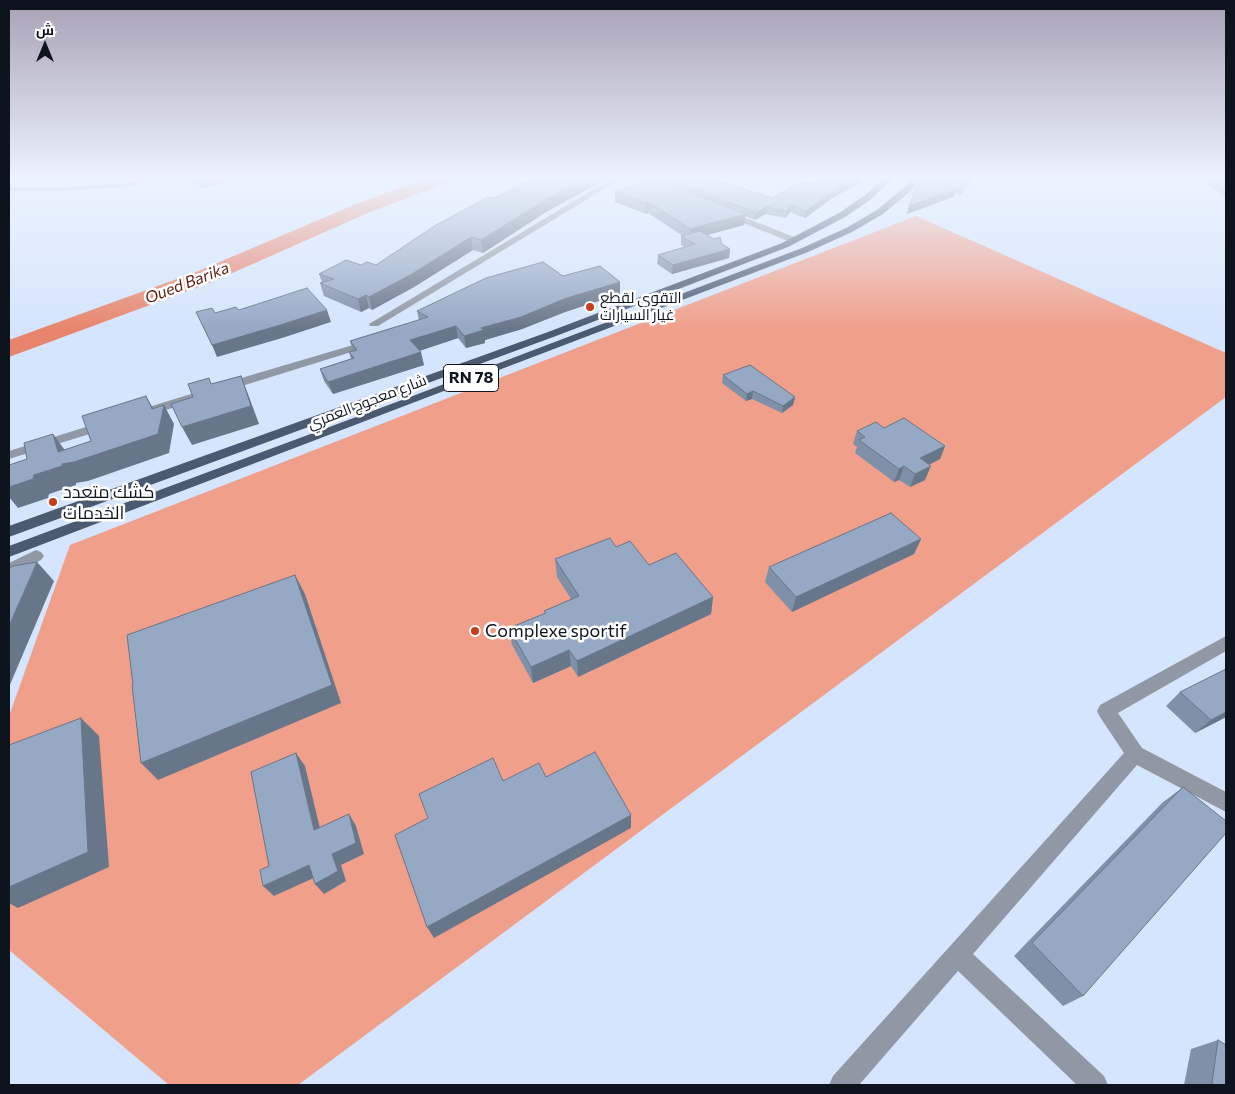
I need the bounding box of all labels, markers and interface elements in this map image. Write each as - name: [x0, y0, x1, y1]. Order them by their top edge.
- north arrow: [20, 20, 70, 70]
- text: ش: [36, 21, 54, 38]
- water label: Oued Barika: [142, 258, 232, 308]
- place label: التقوى لقطع غيار السيارات: [600, 289, 682, 324]
- marker: التقوى لقطع غيار السيارات: [584, 301, 596, 313]
- road number: RN 78: [444, 364, 498, 392]
- street label: شارع معجوج العمري: [305, 371, 429, 433]
- place label: كشك متعدد الخدمات: [63, 481, 155, 524]
- marker: كشك متعدد الخدمات: [47, 496, 59, 508]
- place label: Complexe sportif: [485, 620, 627, 642]
- marker: Complexe sportif: [469, 625, 481, 637]

